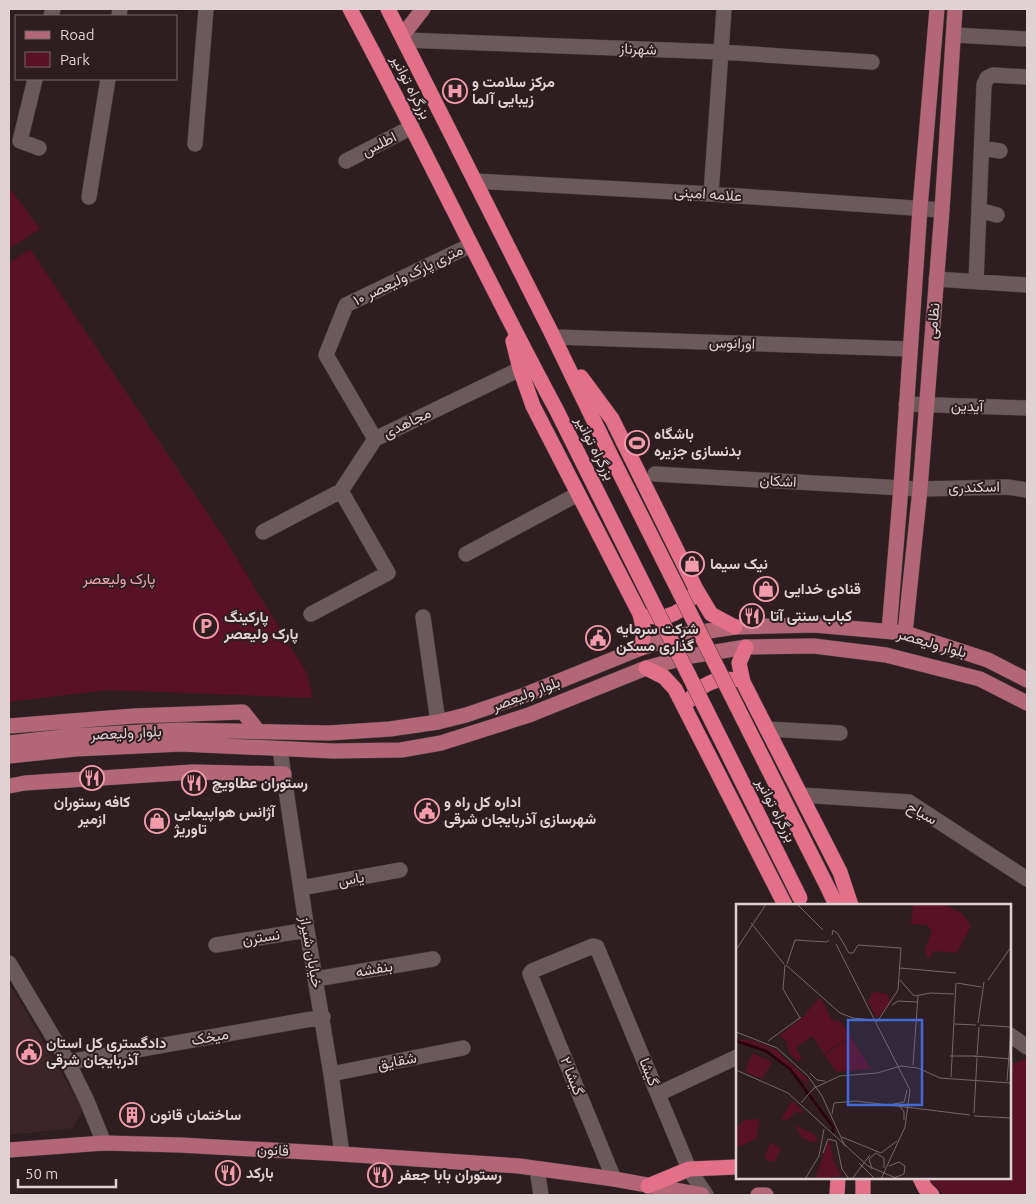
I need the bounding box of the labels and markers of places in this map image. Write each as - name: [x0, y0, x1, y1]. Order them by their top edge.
- place label: مرکز سلامت و زیبایی آلما: [472, 73, 555, 108]
- hospital icon: مرکز سلامت و زیبایی آلما: [442, 78, 468, 104]
- place label: باشگاه بدنسازی جزیره: [654, 425, 741, 460]
- sports icon: باشگاه بدنسازی جزیره: [624, 430, 650, 456]
- shop icon: نیک سیما: [679, 551, 705, 577]
- place label: نیک سیما: [710, 555, 768, 573]
- shop icon: قنادی خدایی: [753, 576, 779, 602]
- place label: قنادی خدایی: [784, 580, 861, 598]
- restaurant icon: کباب سنتی آتا: [739, 603, 765, 629]
- place label: کباب سنتی آتا: [770, 607, 852, 625]
- place label: پارکینگ پارک ولیعصر: [223, 608, 299, 644]
- parking icon: پارکینگ پارک ولیعصر: [193, 613, 219, 639]
- place label: شرکت سرمایه گذاری مسکن: [616, 620, 699, 655]
- public building icon: شرکت سرمایه گذاری مسکن: [585, 625, 611, 651]
- restaurant icon: کافه رستوران ازمیر: [79, 765, 105, 791]
- restaurant icon: رستوران عطاویچ: [181, 770, 207, 796]
- place label: رستوران عطاویچ: [212, 774, 308, 793]
- place label: کافه رستوران ازمیر: [54, 793, 130, 828]
- place label: اداره کل راه و شهرسازی آذربایجان شرقی: [444, 793, 596, 828]
- public building icon: اداره کل راه و شهرسازی آذربایجان شرقی: [414, 798, 440, 824]
- place label: آژانس هواپیمایی تاوریژ: [173, 803, 276, 838]
- shop icon: آژانس هواپیمایی تاوریژ: [144, 808, 170, 834]
- place label: دادگستری کل استان آذربایجان شرقی: [46, 1034, 167, 1069]
- public building icon: دادگستری کل استان آذربایجان شرقی: [16, 1039, 42, 1065]
- building icon: ساختمان قانون: [119, 1102, 145, 1128]
- place label: ساختمان قانون: [150, 1106, 241, 1124]
- restaurant icon: بارکد: [215, 1160, 241, 1186]
- restaurant icon: رستوران بابا جعفر: [367, 1162, 393, 1188]
- place label: بارکد: [246, 1164, 274, 1182]
- place label: رستوران بابا جعفر: [397, 1166, 502, 1184]

